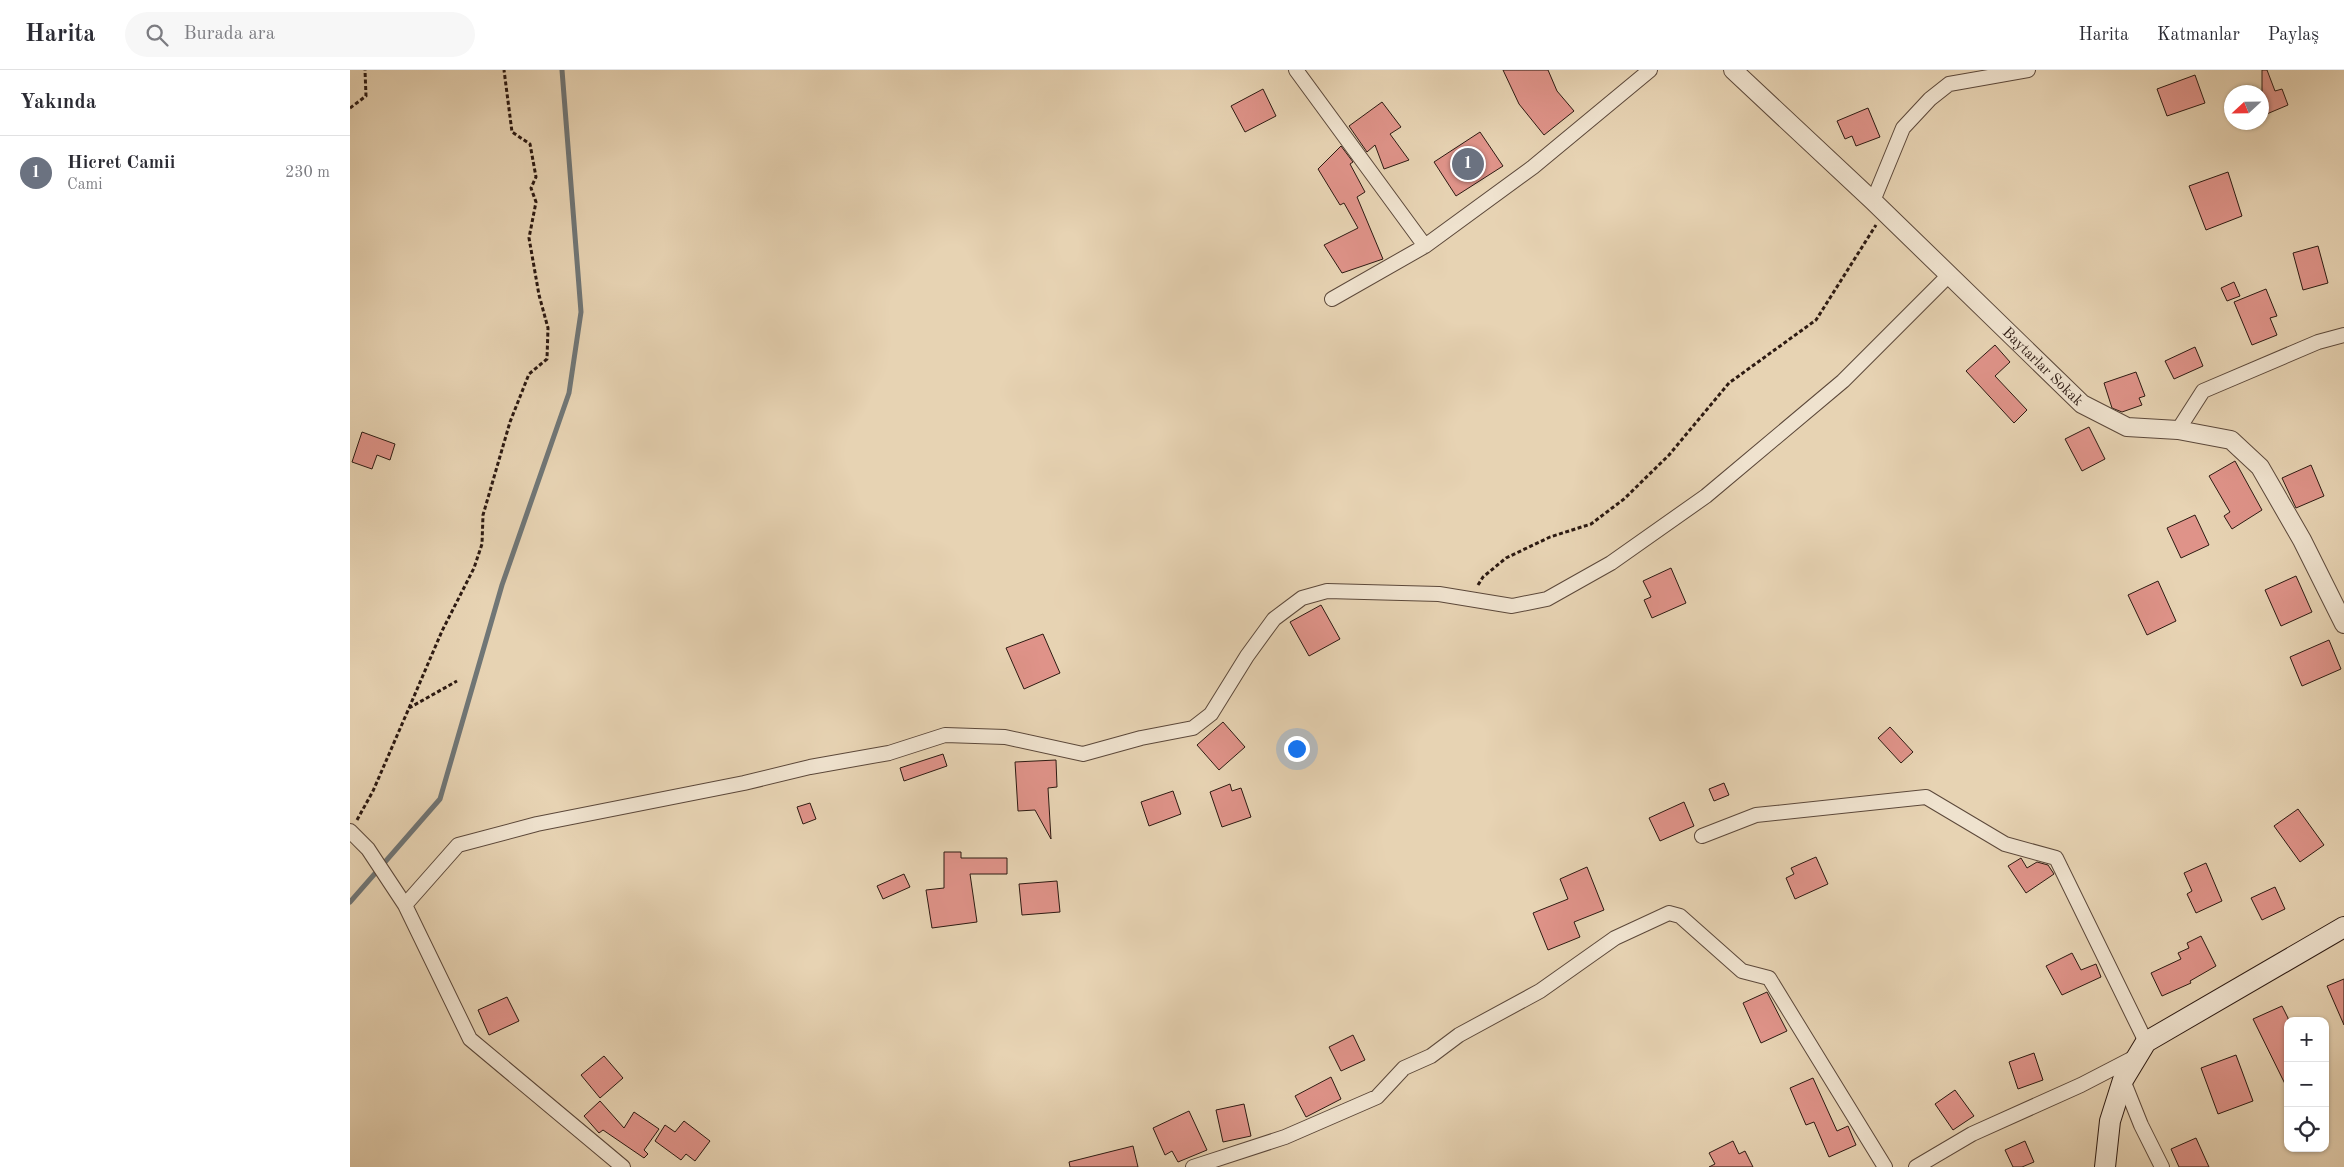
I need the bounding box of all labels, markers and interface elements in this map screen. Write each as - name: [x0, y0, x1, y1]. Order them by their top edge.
- search box: [125, 12, 475, 57]
- icon: search: [143, 21, 171, 49]
- text: Harita: [25, 23, 95, 47]
- text: Burada ara: [183, 25, 275, 44]
- text: Harita: [2078, 26, 2129, 44]
- text: Katmanlar: [2157, 26, 2240, 44]
- text: Paylaş: [2268, 26, 2319, 44]
- north arrow: [2224, 85, 2269, 130]
- text: Yakında: [20, 92, 96, 113]
- pin: 1: [1452, 145, 1484, 183]
- text: Hicret Camii: [67, 154, 175, 173]
- text: 1: [31, 165, 41, 181]
- text: 230 m: [285, 165, 330, 181]
- text: Cami: [67, 177, 103, 193]
- street label: Baytarlar Sokak: [1999, 325, 2086, 410]
- your location: [1284, 736, 1310, 762]
- map controls: [2284, 1017, 2329, 1152]
- button: +: [2284, 1017, 2329, 1062]
- button: −: [2284, 1062, 2329, 1107]
- button: locate: [2284, 1107, 2329, 1152]

